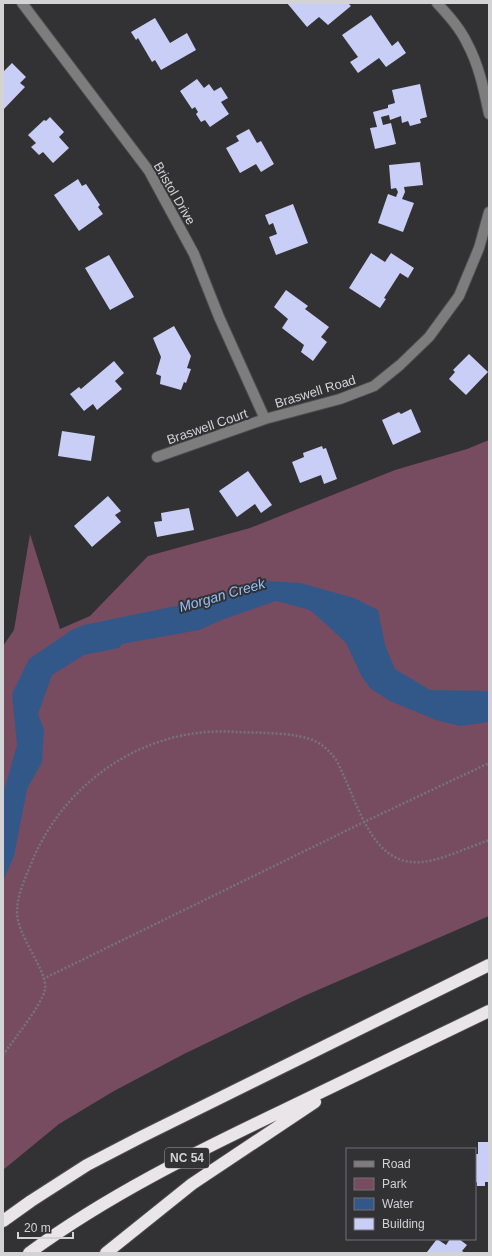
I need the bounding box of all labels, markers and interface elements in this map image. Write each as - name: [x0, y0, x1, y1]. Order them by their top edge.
- street label: Bristol Drive: [151, 159, 199, 227]
- street label: Braswell Road: [273, 372, 357, 411]
- street label: Braswell Court: [165, 405, 250, 447]
- water label: Morgan Creek: [177, 575, 268, 615]
- road number: NC 54: [165, 1148, 209, 1168]
- legend: [346, 1148, 476, 1240]
- text: Road: [382, 1157, 411, 1171]
- text: Park: [382, 1177, 408, 1191]
- text: Water: [382, 1197, 414, 1211]
- scale bar: [18, 1214, 73, 1240]
- text: Building: [382, 1217, 425, 1231]
- text: 20 m: [24, 1221, 51, 1235]

